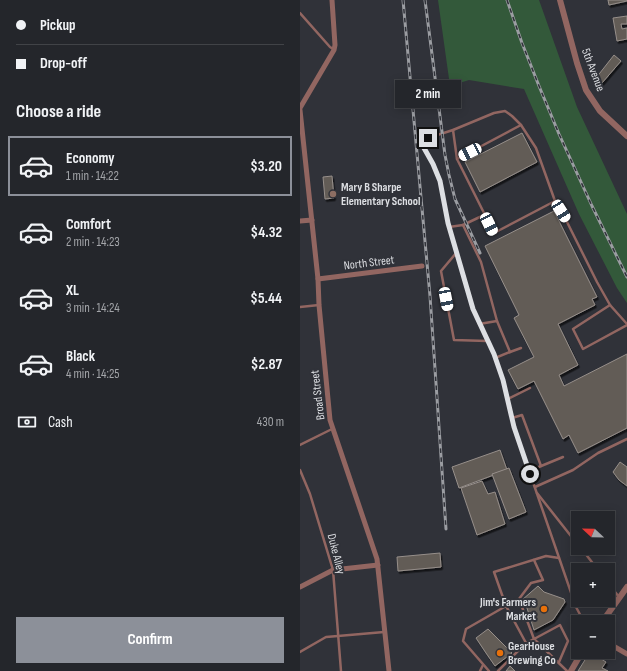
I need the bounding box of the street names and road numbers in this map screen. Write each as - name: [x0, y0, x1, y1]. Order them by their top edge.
- street label: 5th Avenue: [578, 46, 608, 94]
- street label: North Street: [343, 252, 395, 274]
- street label: Broad Street: [307, 369, 329, 421]
- street label: Duke Alley: [324, 532, 348, 576]

